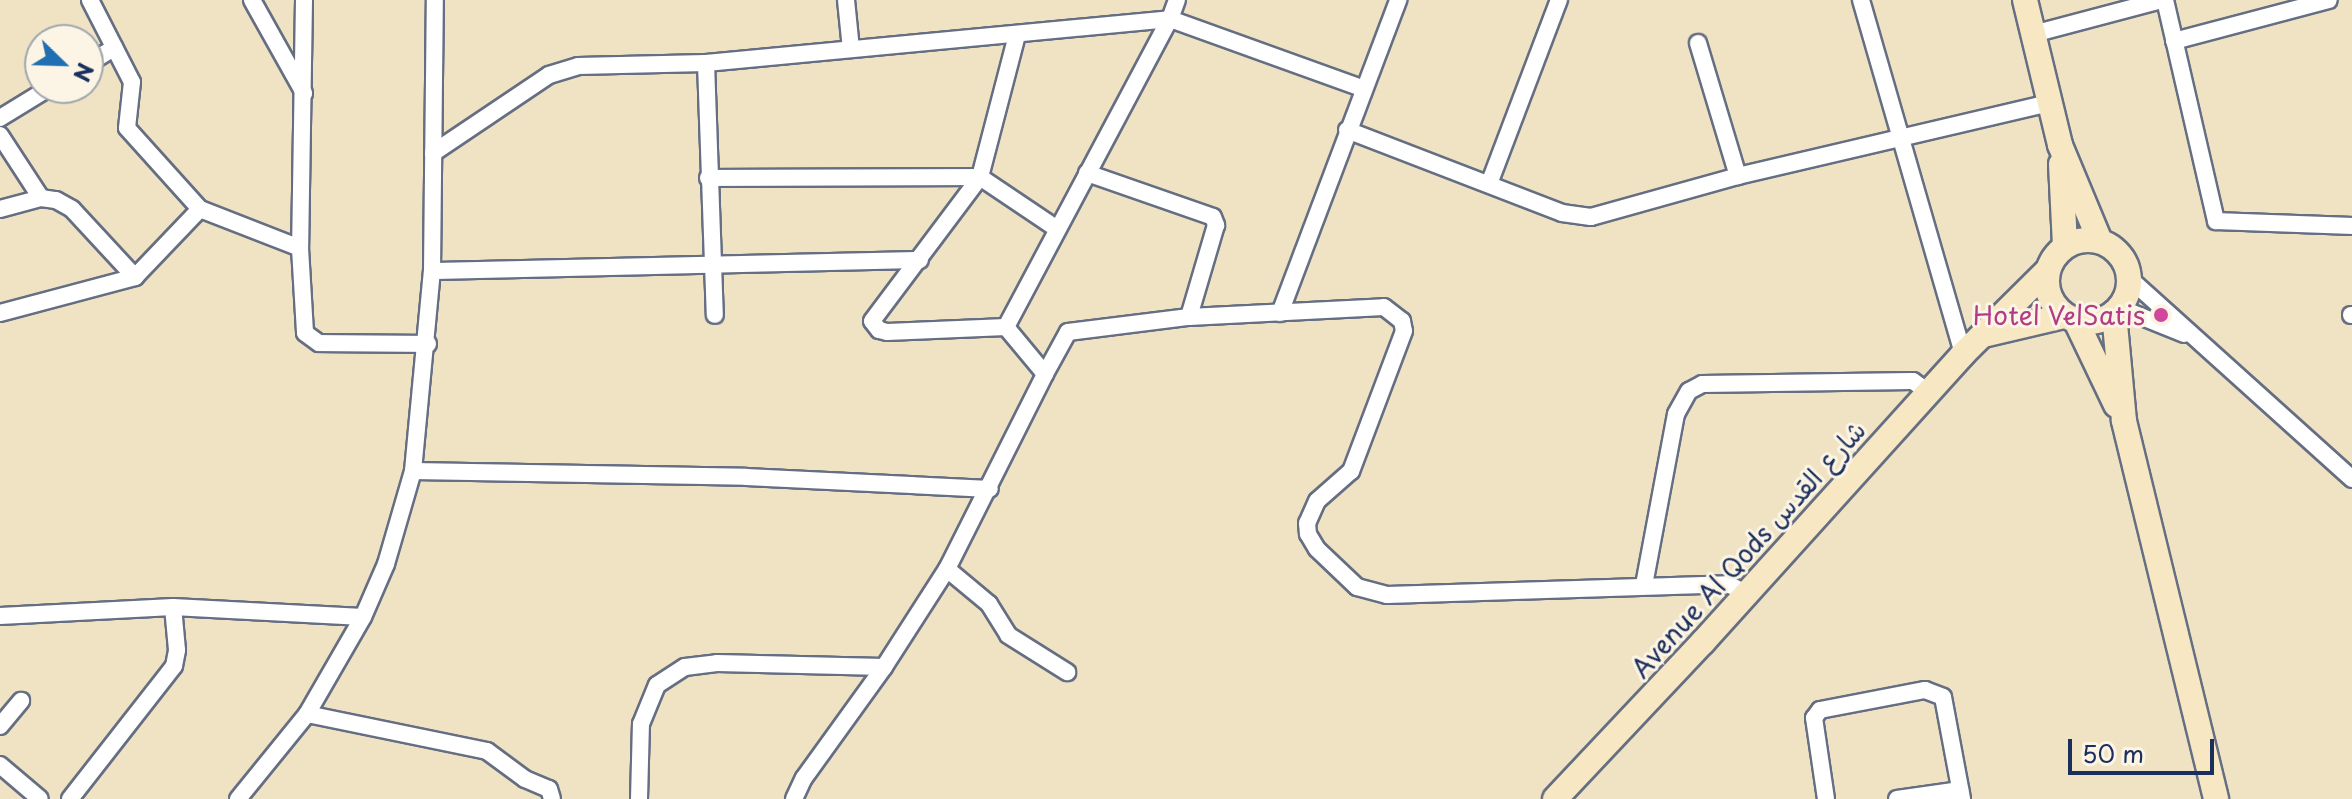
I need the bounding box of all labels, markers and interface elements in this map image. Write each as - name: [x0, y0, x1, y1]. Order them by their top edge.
- north arrow: [24, 24, 104, 104]
- text: N: [66, 58, 103, 87]
- place label: Hotel VelSatis: [1972, 299, 2145, 331]
- marker: Hotel VelSatis: [2152, 306, 2170, 324]
- street label: Avenue Al Qods شارع القدس: [1624, 413, 1872, 685]
- scale bar: [2072, 723, 2218, 773]
- text: 50 m: [2082, 735, 2144, 771]

